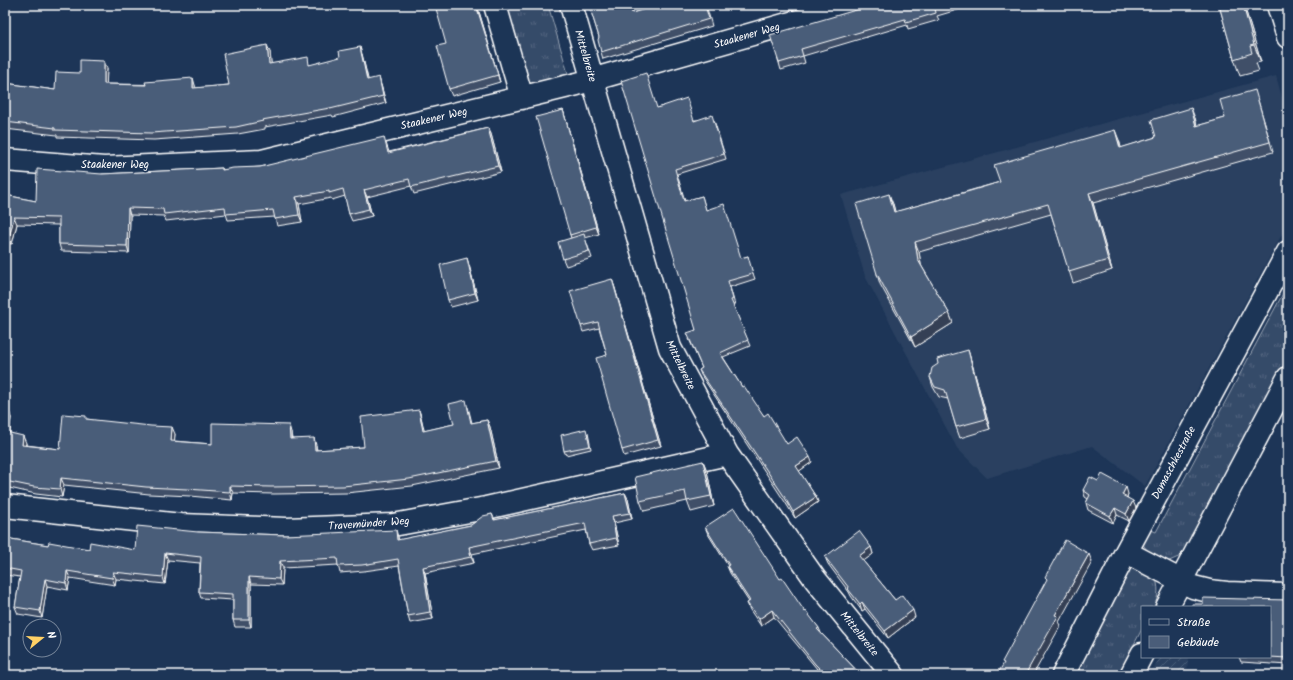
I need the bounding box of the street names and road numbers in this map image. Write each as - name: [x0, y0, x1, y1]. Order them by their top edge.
- street label: Staakener Weg: [712, 18, 782, 54]
- street label: Mittelbreite: [569, 28, 601, 84]
- street label: Staakener Weg: [399, 103, 469, 135]
- street label: Staakener Weg: [81, 156, 149, 174]
- street label: Mittelbreite: [660, 337, 700, 393]
- street label: Damaschkestraße: [1147, 423, 1201, 503]
- street label: Travemünder Weg: [328, 512, 410, 536]
- street label: Mittelbreite: [835, 607, 883, 661]

